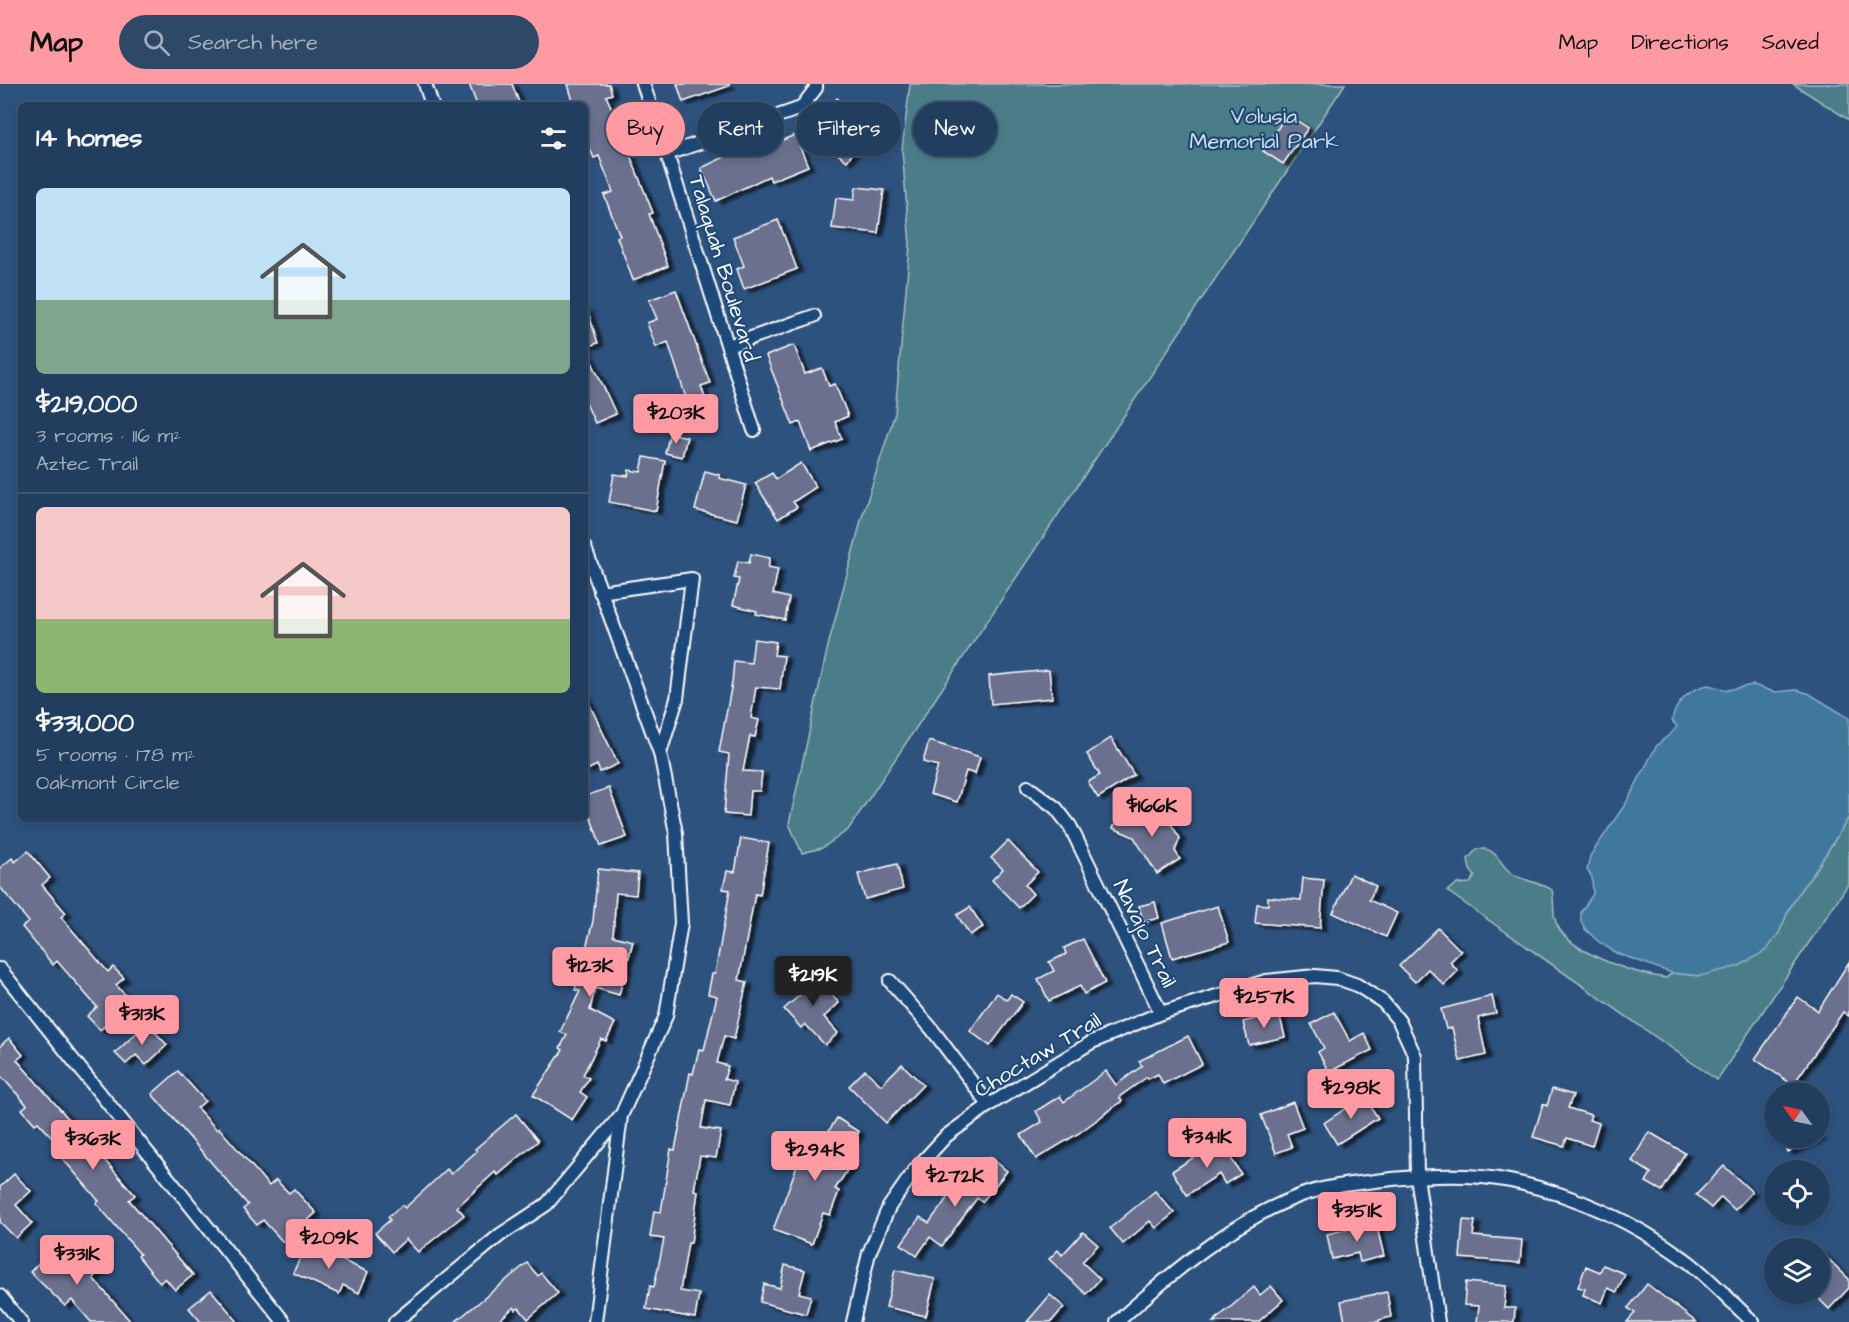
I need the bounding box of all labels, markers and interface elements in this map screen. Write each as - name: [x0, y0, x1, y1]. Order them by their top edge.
- search box: [119, 15, 539, 69]
- text: Map: [30, 23, 83, 62]
- icon: search: [140, 26, 173, 59]
- text: Search here: [188, 27, 318, 58]
- text: Map: [1558, 28, 1598, 57]
- text: Directions: [1631, 28, 1729, 57]
- text: Saved: [1762, 28, 1819, 57]
- park label: Volusia Memorial Park: [1189, 101, 1339, 157]
- chip: Buy: [606, 102, 685, 156]
- chip: Rent: [697, 102, 784, 156]
- chip: Filters: [796, 102, 901, 156]
- chip: New: [913, 102, 997, 156]
- text: 14 homes: [36, 120, 142, 156]
- icon: filters: [537, 122, 570, 155]
- street label: Talaquah Boulevard: [680, 171, 767, 365]
- icon: home: [249, 227, 357, 335]
- text: $219,000: [36, 386, 137, 422]
- pin: $203K: [634, 394, 718, 445]
- text: $203K: [647, 399, 705, 427]
- text: 3 rooms · 116 m²: [36, 422, 181, 450]
- text: Aztec Trail: [36, 450, 138, 478]
- icon: home: [249, 546, 357, 654]
- text: $331,000: [36, 705, 134, 741]
- text: 5 rooms · 178 m²: [36, 741, 195, 769]
- text: Oakmont Circle: [36, 769, 180, 797]
- pin: $166K: [1110, 787, 1194, 838]
- text: $166K: [1127, 792, 1177, 820]
- street label: Navajo Trail: [1105, 875, 1184, 993]
- pin: $123K: [548, 947, 632, 998]
- text: $123K: [566, 952, 614, 980]
- pin: $219K: [771, 956, 855, 1007]
- text: $219K: [789, 961, 837, 989]
- pin: $257K: [1222, 978, 1306, 1029]
- text: $257K: [1233, 983, 1295, 1011]
- pin: $313K: [100, 995, 184, 1046]
- text: $313K: [119, 1000, 165, 1028]
- street label: Choctaw Trail: [968, 1005, 1107, 1105]
- pin: $298K: [1309, 1069, 1393, 1120]
- text: $298K: [1321, 1074, 1381, 1102]
- north arrow: [1764, 1082, 1830, 1148]
- map controls: [1764, 1082, 1830, 1304]
- pin: $341K: [1165, 1118, 1249, 1169]
- pin: $363K: [51, 1120, 135, 1171]
- text: $341K: [1182, 1123, 1232, 1151]
- text: $363K: [65, 1125, 121, 1153]
- pin: $294K: [773, 1131, 857, 1182]
- text: $294K: [785, 1136, 845, 1164]
- pin: $272K: [913, 1157, 997, 1208]
- button: locate: [1764, 1160, 1830, 1226]
- text: $272K: [926, 1162, 984, 1190]
- pin: $351K: [1315, 1192, 1399, 1243]
- text: $351K: [1332, 1197, 1382, 1225]
- pin: $209K: [287, 1219, 371, 1270]
- text: $209K: [300, 1224, 358, 1252]
- pin: $331K: [35, 1235, 119, 1286]
- button: layers: [1764, 1238, 1830, 1304]
- text: $331K: [54, 1240, 100, 1268]

